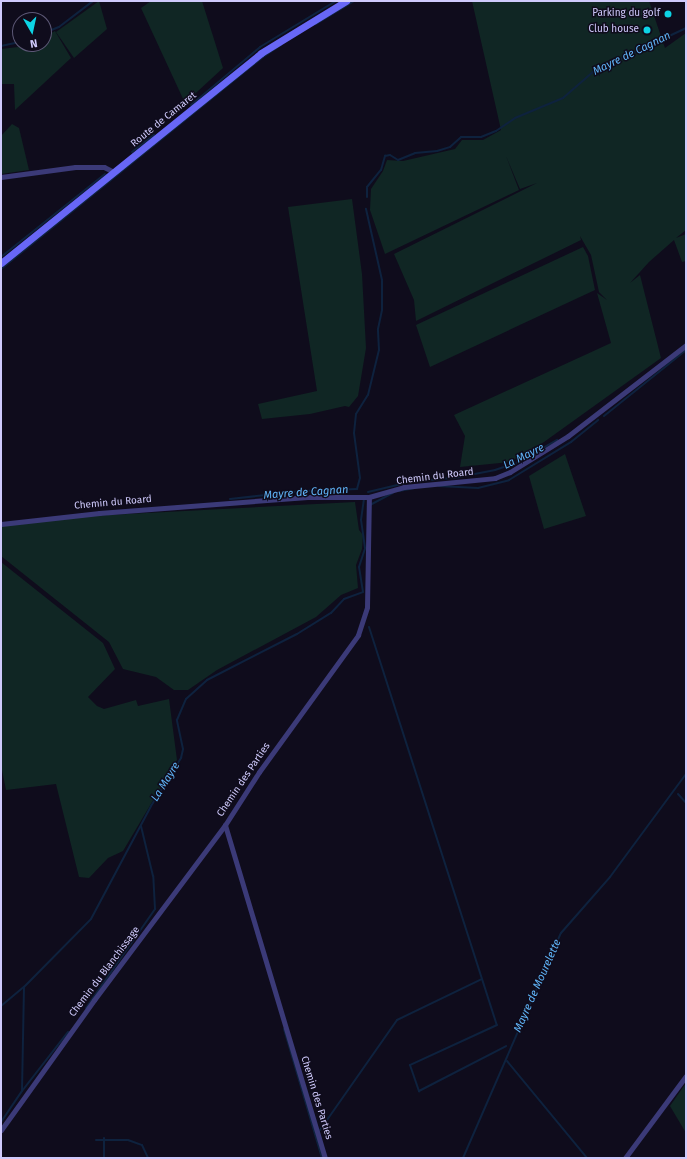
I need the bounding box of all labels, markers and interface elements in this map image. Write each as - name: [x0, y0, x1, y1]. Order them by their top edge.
- place label: Parking du golf: [592, 8, 660, 20]
- marker: Parking du golf: [663, 9, 673, 19]
- north arrow: [12, 12, 52, 52]
- place label: Club house: [589, 24, 639, 36]
- marker: Club house: [642, 25, 652, 35]
- water label: Mayre de Cagnan: [591, 29, 673, 79]
- text: N: [29, 36, 38, 50]
- street label: Route de Camaret: [129, 90, 199, 150]
- water label: La Mayre: [501, 441, 547, 473]
- street label: Chemin du Roard: [396, 466, 474, 488]
- water label: Mayre de Cagnan: [263, 483, 349, 503]
- street label: Chemin du Roard: [74, 494, 152, 512]
- street label: Chemin des Parties: [215, 741, 273, 819]
- water label: La Mayre: [149, 760, 183, 804]
- street label: Chemin du Blanchissage: [67, 925, 143, 1019]
- water label: Mayre de Mourelette: [512, 938, 564, 1034]
- street label: Chemin des Parties: [298, 1055, 334, 1141]

